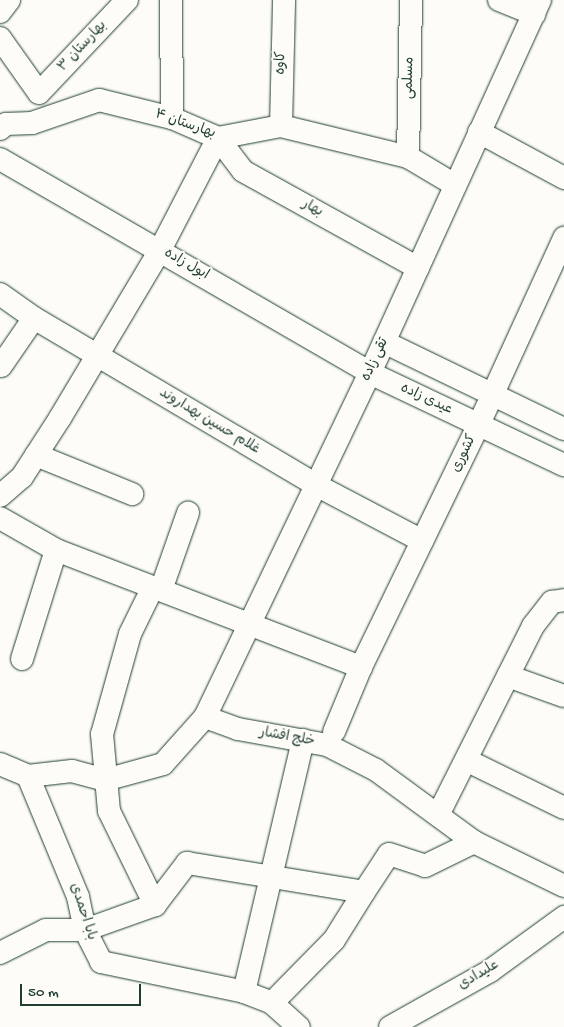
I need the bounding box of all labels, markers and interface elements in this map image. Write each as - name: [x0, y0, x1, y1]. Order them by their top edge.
- street label: بهارستان ۳: [55, 18, 111, 76]
- street label: کاوه: [273, 51, 291, 75]
- street label: مسلمی: [401, 57, 419, 99]
- street label: بهارستان ۴: [153, 107, 217, 143]
- street label: بهار: [299, 196, 325, 222]
- street label: ابول زاده: [160, 245, 212, 285]
- street label: تقی زاده: [359, 336, 393, 384]
- street label: عیدی زاده: [397, 381, 455, 419]
- street label: غلام حسین بهداروند: [155, 385, 263, 459]
- street label: کشوری: [449, 432, 481, 476]
- street label: خلج افشار: [258, 725, 316, 751]
- street label: بابا احمدی: [65, 881, 99, 943]
- street label: علیدادی: [456, 957, 502, 995]
- scale bar: [22, 974, 144, 1006]
- text: 50 m: [28, 984, 59, 1002]

